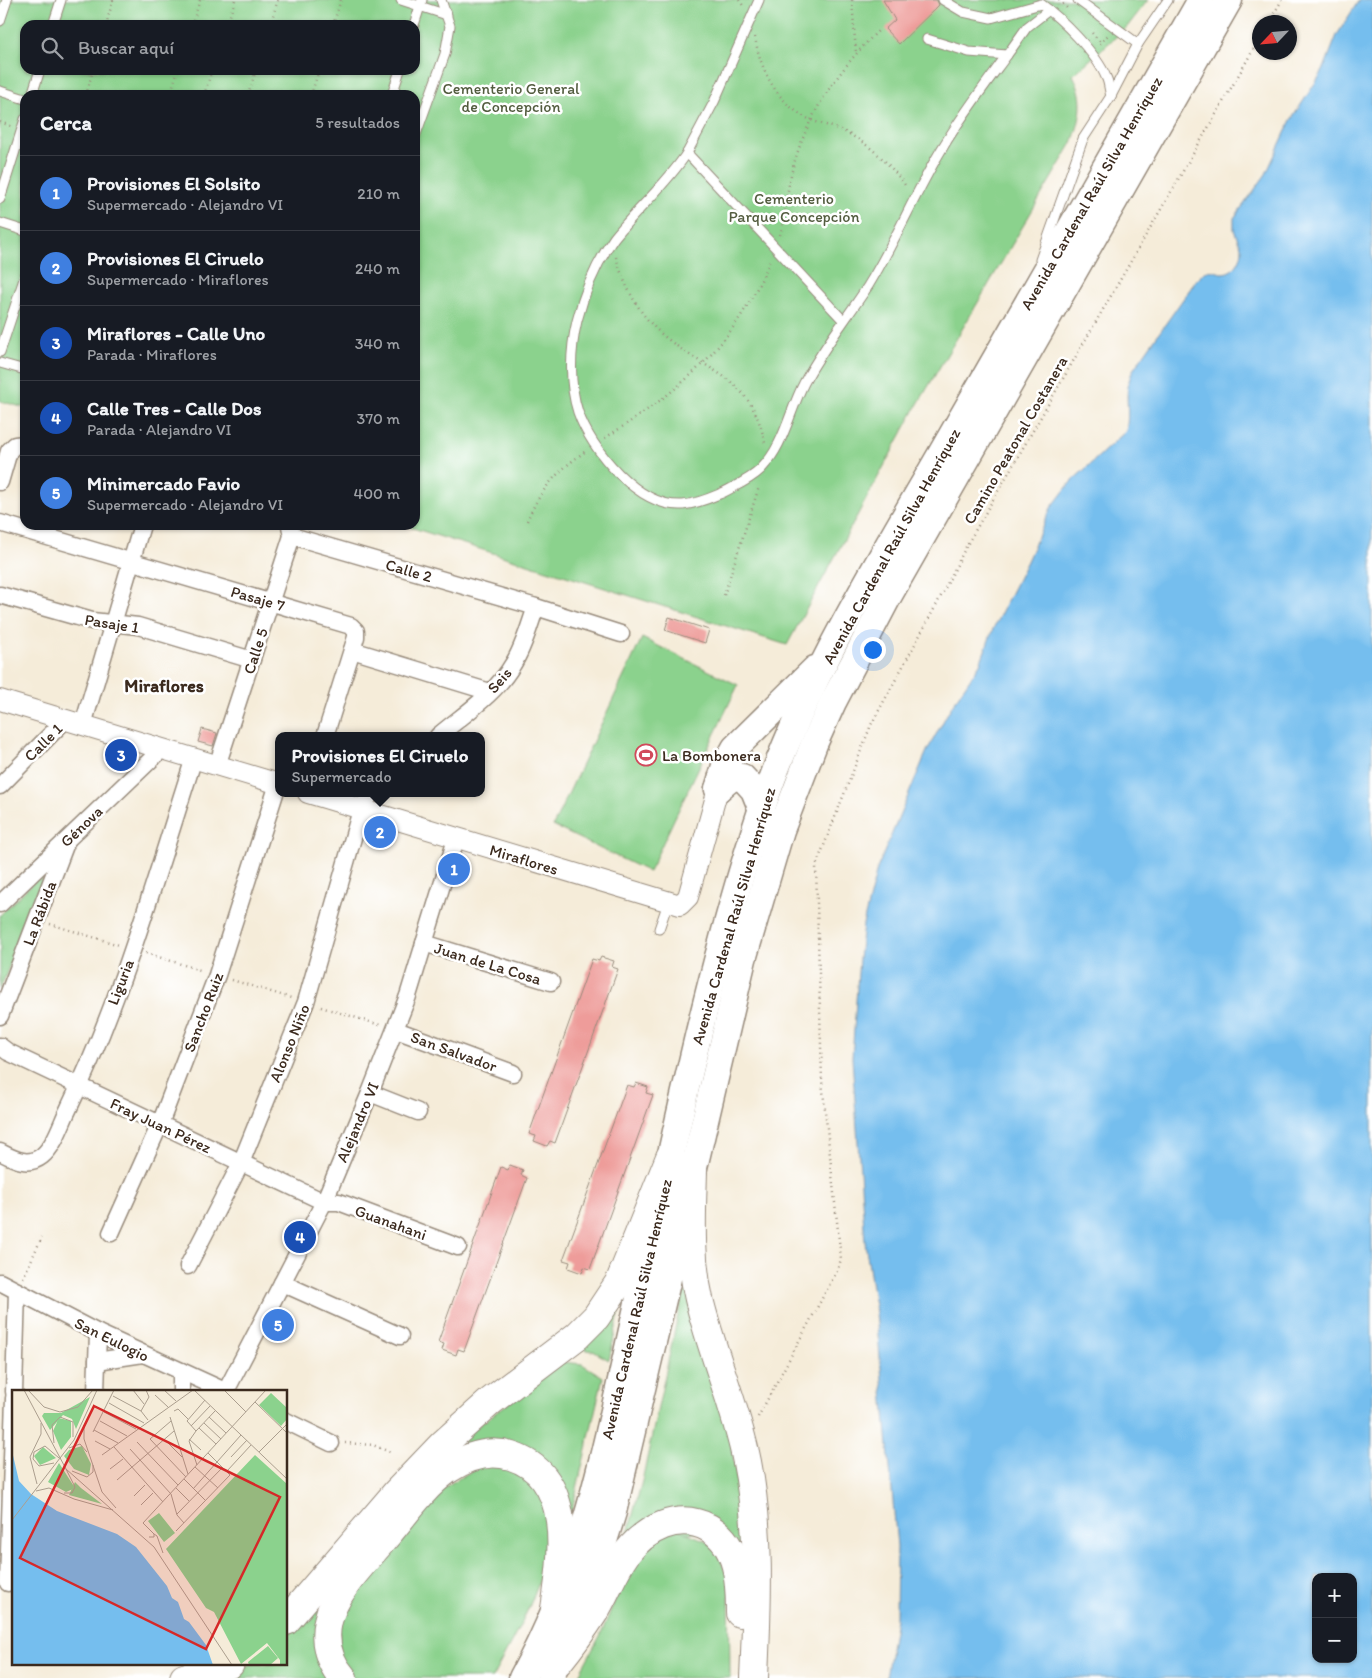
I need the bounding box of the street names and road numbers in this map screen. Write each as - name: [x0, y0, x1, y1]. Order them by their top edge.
- street label: Avenida Cardenal Raúl Silva Henríquez: [1017, 73, 1167, 313]
- street label: Camino Peatonal Costanera: [960, 353, 1071, 528]
- street label: Avenida Cardenal Raúl Silva Henríquez: [819, 424, 965, 667]
- street label: Calle 2: [384, 555, 435, 586]
- street label: Pasaje 7: [229, 582, 287, 615]
- street label: Pasaje 1: [83, 610, 141, 637]
- street label: Calle 5: [239, 626, 272, 677]
- street label: Seis: [483, 664, 516, 697]
- street label: Calle 1: [20, 719, 67, 765]
- street label: Avenida Cardenal Raúl Silva Henríquez: [688, 785, 780, 1047]
- street label: Génova: [56, 802, 106, 851]
- street label: Miraflores: [487, 840, 560, 879]
- street label: La Rábida: [18, 878, 61, 948]
- street label: Juan de La Cosa: [432, 938, 544, 989]
- street label: Liguria: [103, 956, 138, 1008]
- street label: Sancho Ruiz: [180, 969, 228, 1055]
- street label: Alonso Niño: [265, 1001, 314, 1085]
- street label: San Salvador: [408, 1027, 499, 1076]
- street label: Alejandro VI: [332, 1079, 383, 1165]
- street label: Fray Juan Pérez: [107, 1094, 215, 1157]
- street label: Avenida Cardenal Raúl Silva Henríquez: [597, 1176, 676, 1441]
- street label: Guanahani: [352, 1201, 429, 1244]
- street label: San Eulogio: [71, 1313, 152, 1366]

